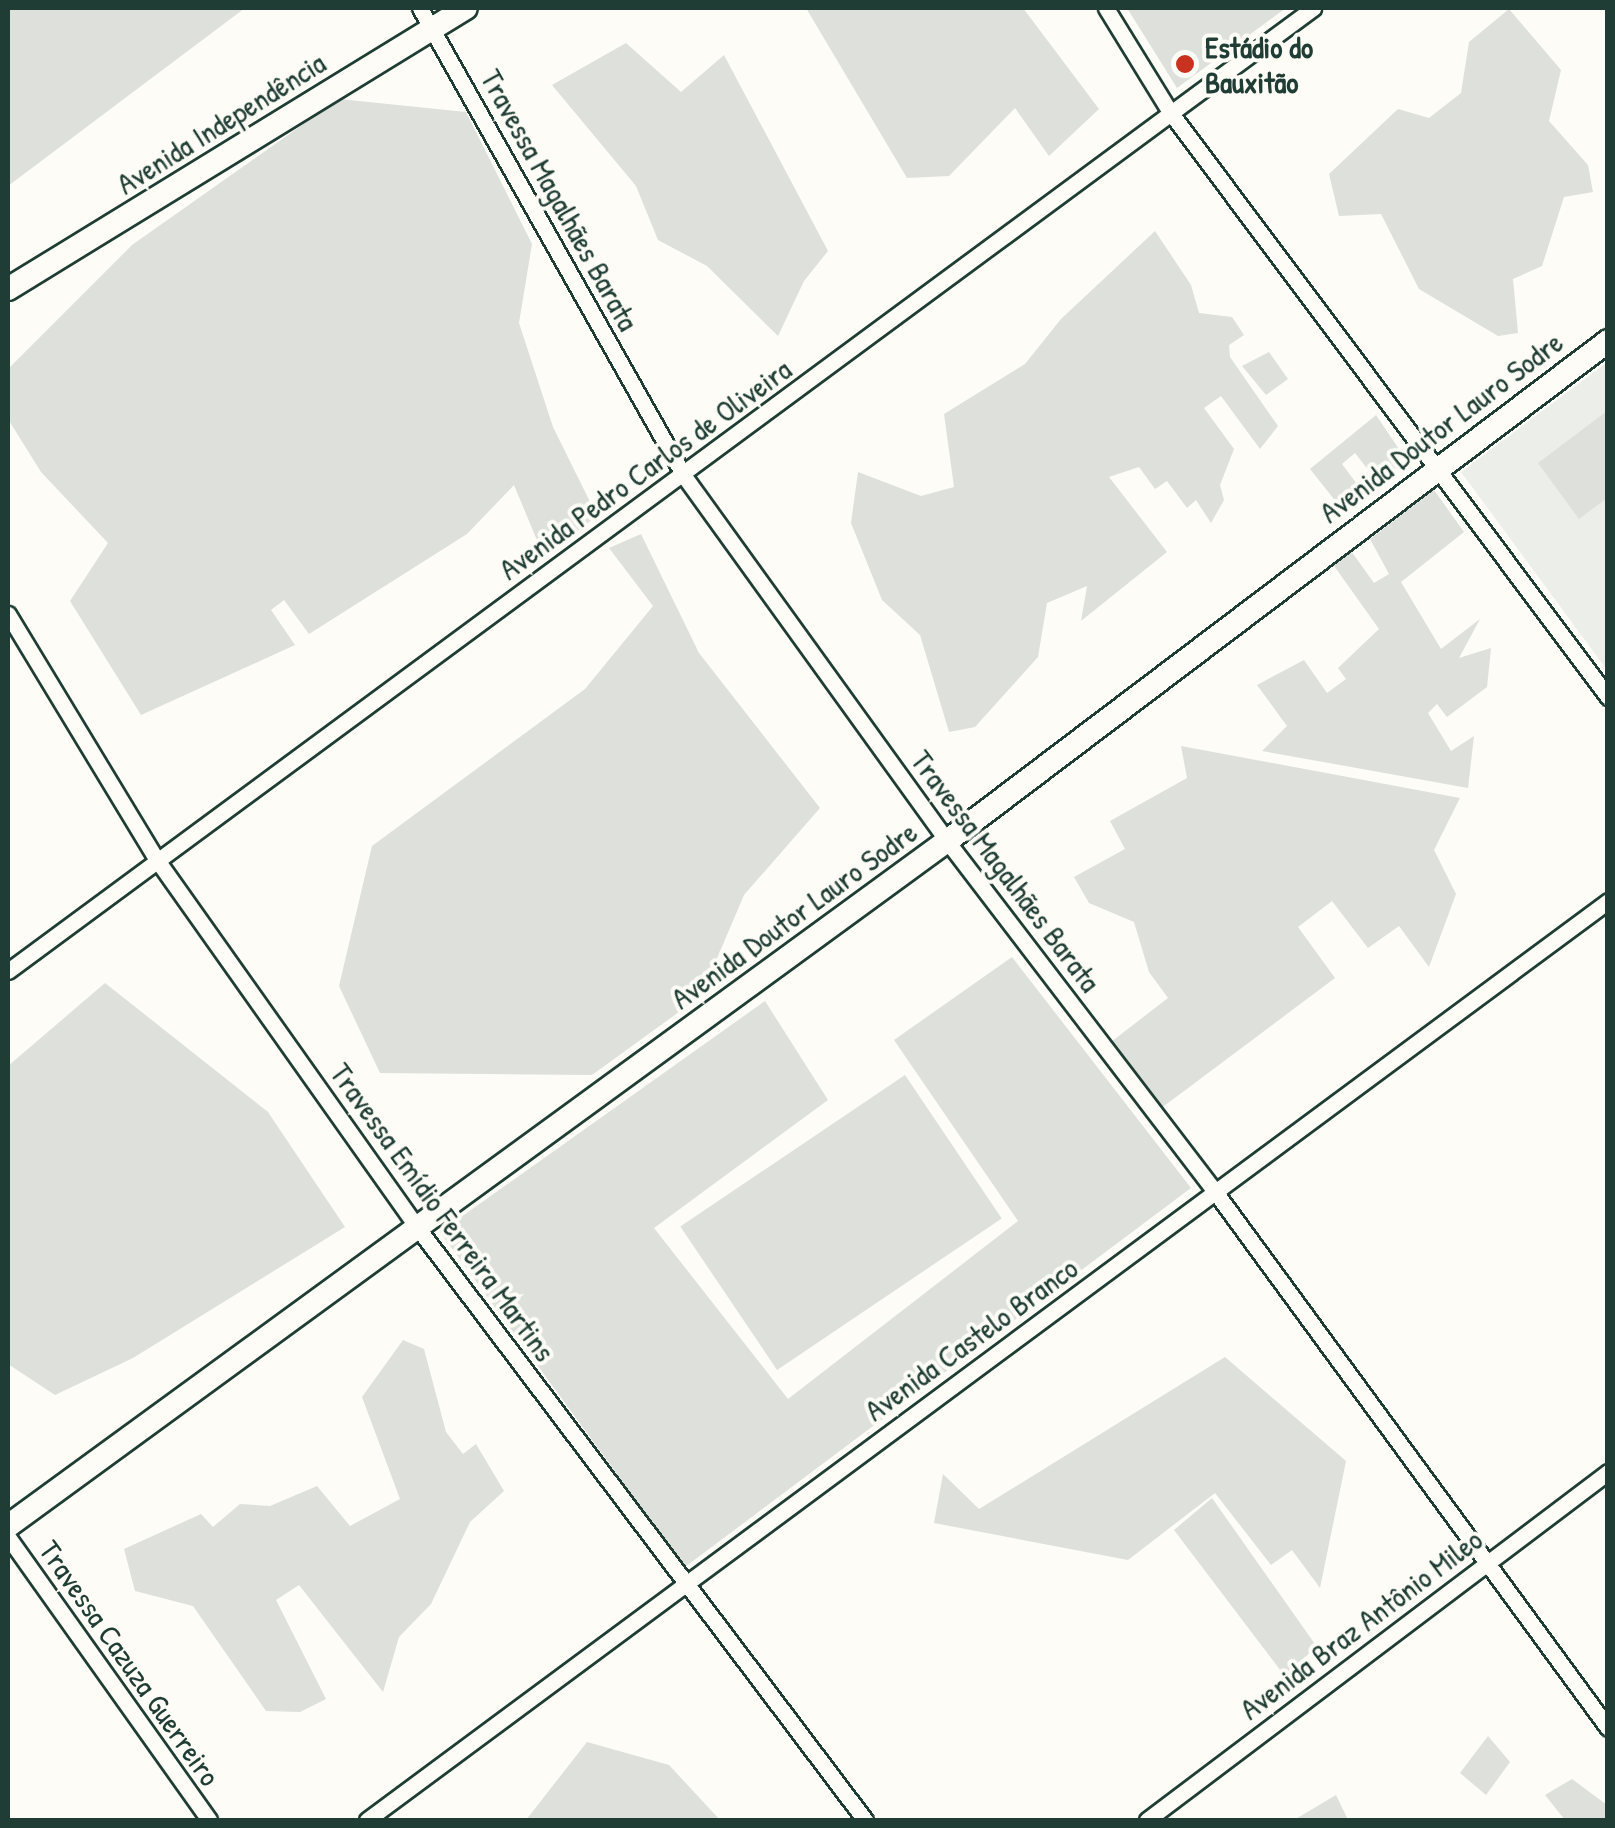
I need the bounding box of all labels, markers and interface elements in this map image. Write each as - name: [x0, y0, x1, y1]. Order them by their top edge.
- place label: Estádio do Bauxitão: [1205, 29, 1313, 100]
- street label: Avenida Independência: [110, 44, 332, 202]
- marker: Estádio do Bauxitão: [1174, 53, 1196, 75]
- street label: Travessa Magalhães Barata: [473, 63, 647, 337]
- street label: Avenida Doutor Lauro Sodre: [1312, 324, 1570, 530]
- street label: Avenida Pedro Carlos de Oliveira: [492, 351, 798, 587]
- street label: Travessa Magalhães Barata: [904, 743, 1108, 999]
- street label: Avenida Doutor Lauro Sodre: [664, 814, 924, 1016]
- street label: Travessa Emídio Ferreira Martins: [323, 1056, 563, 1368]
- street label: Avenida Castelo Branco: [858, 1250, 1084, 1428]
- street label: Avenida Braz Antônio Mileo: [1233, 1521, 1489, 1727]
- street label: Travessa Cazuza Guerreiro: [32, 1533, 228, 1793]

